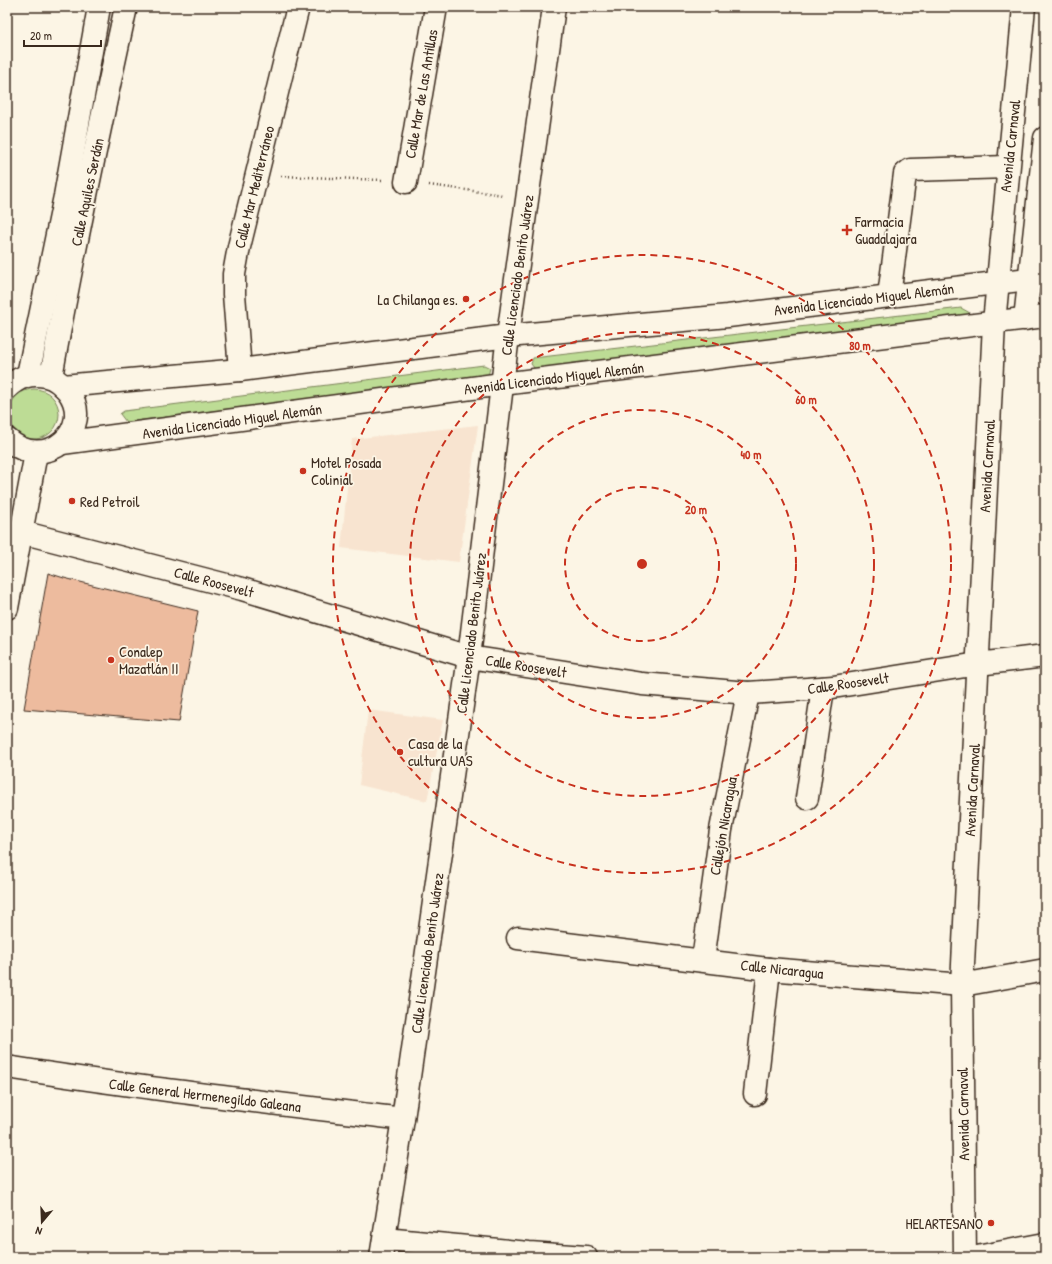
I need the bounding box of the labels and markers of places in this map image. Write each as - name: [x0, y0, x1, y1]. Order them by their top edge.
- place label: Farmacia Guadalajara: [854, 211, 917, 249]
- marker: Farmacia Guadalajara: [842, 225, 852, 235]
- place label: La Chilanga es.: [378, 289, 458, 310]
- marker: La Chilanga es.: [461, 294, 471, 304]
- place label: Motel Posada Colinial: [311, 452, 381, 490]
- marker: Motel Posada Colinial: [298, 466, 308, 476]
- place label: Red Petroil: [80, 491, 140, 512]
- marker: Red Petroil: [67, 496, 77, 506]
- centre of rings: [635, 557, 649, 571]
- place label: Conalep Mazatlán II: [119, 641, 178, 679]
- marker: Conalep Mazatlán II: [106, 655, 116, 665]
- place label: Casa de la cultura UAS: [408, 733, 473, 771]
- marker: Casa de la cultura UAS: [395, 747, 405, 757]
- place label: HELARTESANO: [905, 1213, 983, 1234]
- marker: HELARTESANO: [986, 1218, 996, 1228]

